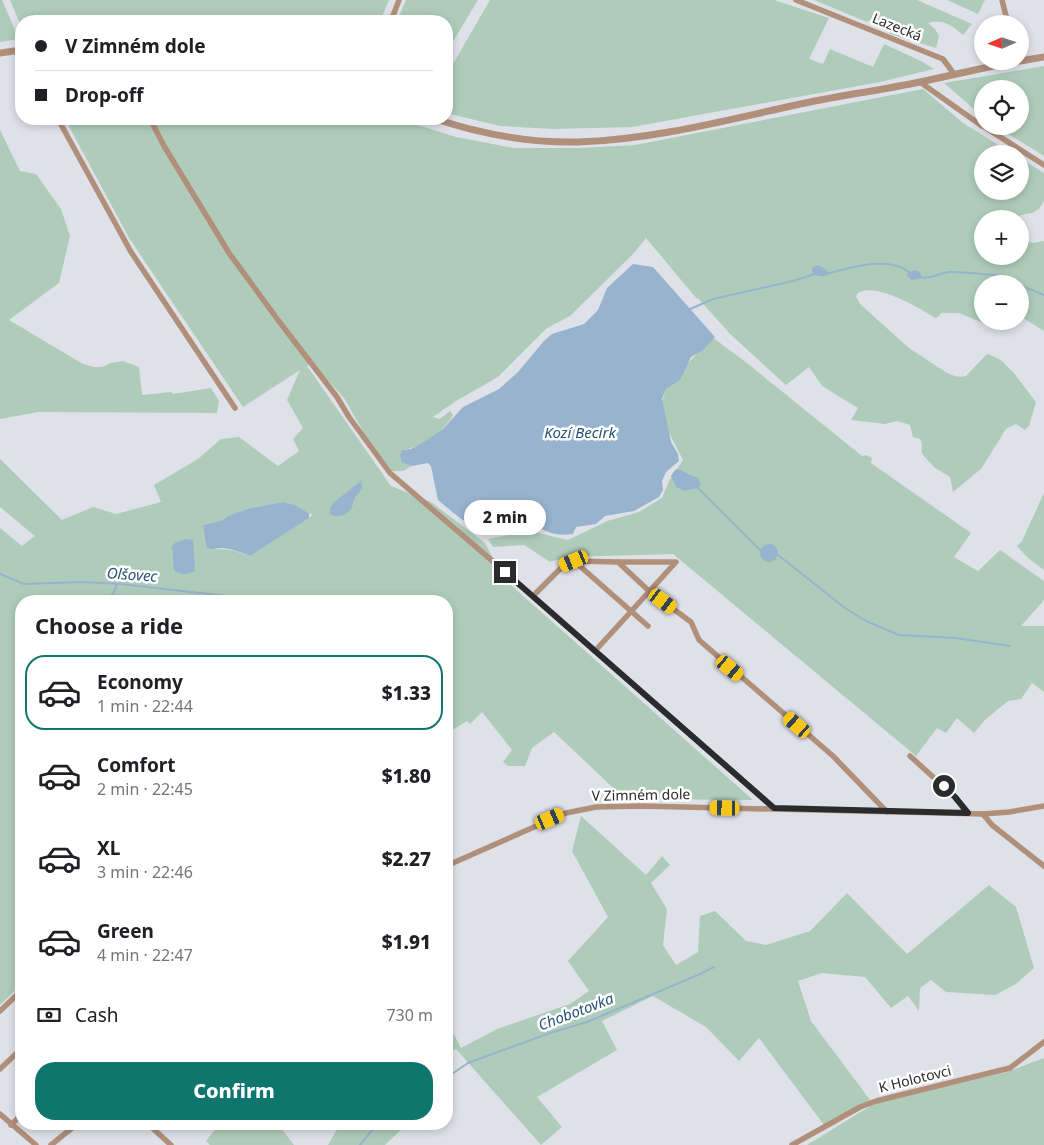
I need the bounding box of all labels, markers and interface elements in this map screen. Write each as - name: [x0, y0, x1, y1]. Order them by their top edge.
- street label: Lazecká: [870, 8, 925, 45]
- north arrow: [974, 15, 1029, 70]
- map controls: [974, 15, 1029, 330]
- text: V Zimném dole: [65, 33, 206, 59]
- button: locate: [974, 80, 1029, 135]
- text: Drop-off: [65, 82, 144, 108]
- button: layers: [974, 145, 1029, 200]
- button: +: [974, 210, 1029, 265]
- button: −: [974, 275, 1029, 330]
- water label: Kozí Becirk: [544, 422, 616, 442]
- callout: 2 min: [464, 500, 546, 534]
- text: 2 min: [483, 506, 527, 528]
- car: [557, 548, 590, 574]
- route end: [494, 561, 516, 583]
- water label: Olšovec: [106, 562, 158, 586]
- car: [646, 586, 679, 616]
- text: Choose a ride: [35, 610, 183, 640]
- car: [713, 653, 746, 683]
- text: Economy: [97, 669, 183, 695]
- icon: car: [37, 670, 82, 715]
- text: $1.33: [382, 680, 431, 706]
- text: 1 min · 22:44: [97, 695, 193, 717]
- car: [780, 709, 813, 741]
- text: Comfort: [97, 752, 176, 778]
- icon: car: [37, 753, 82, 798]
- text: $1.80: [382, 763, 431, 789]
- route start: [933, 775, 955, 797]
- text: 2 min · 22:45: [97, 778, 193, 800]
- street label: V Zimném dole: [592, 784, 691, 805]
- car: [709, 800, 740, 816]
- car: [533, 806, 566, 832]
- text: XL: [97, 835, 120, 861]
- icon: car: [37, 836, 82, 881]
- text: $2.27: [382, 846, 431, 872]
- text: 3 min · 22:46: [97, 861, 193, 883]
- text: Green: [97, 918, 154, 944]
- icon: car: [37, 919, 82, 964]
- text: $1.91: [382, 929, 431, 955]
- text: 4 min · 22:47: [97, 944, 193, 966]
- water label: Chobotovka: [535, 987, 617, 1035]
- icon: cash: [35, 1001, 63, 1029]
- text: Cash: [75, 1002, 119, 1028]
- text: 730 m: [386, 1004, 433, 1026]
- street label: K Holotovci: [877, 1060, 953, 1097]
- button: Confirm: [35, 1062, 433, 1120]

